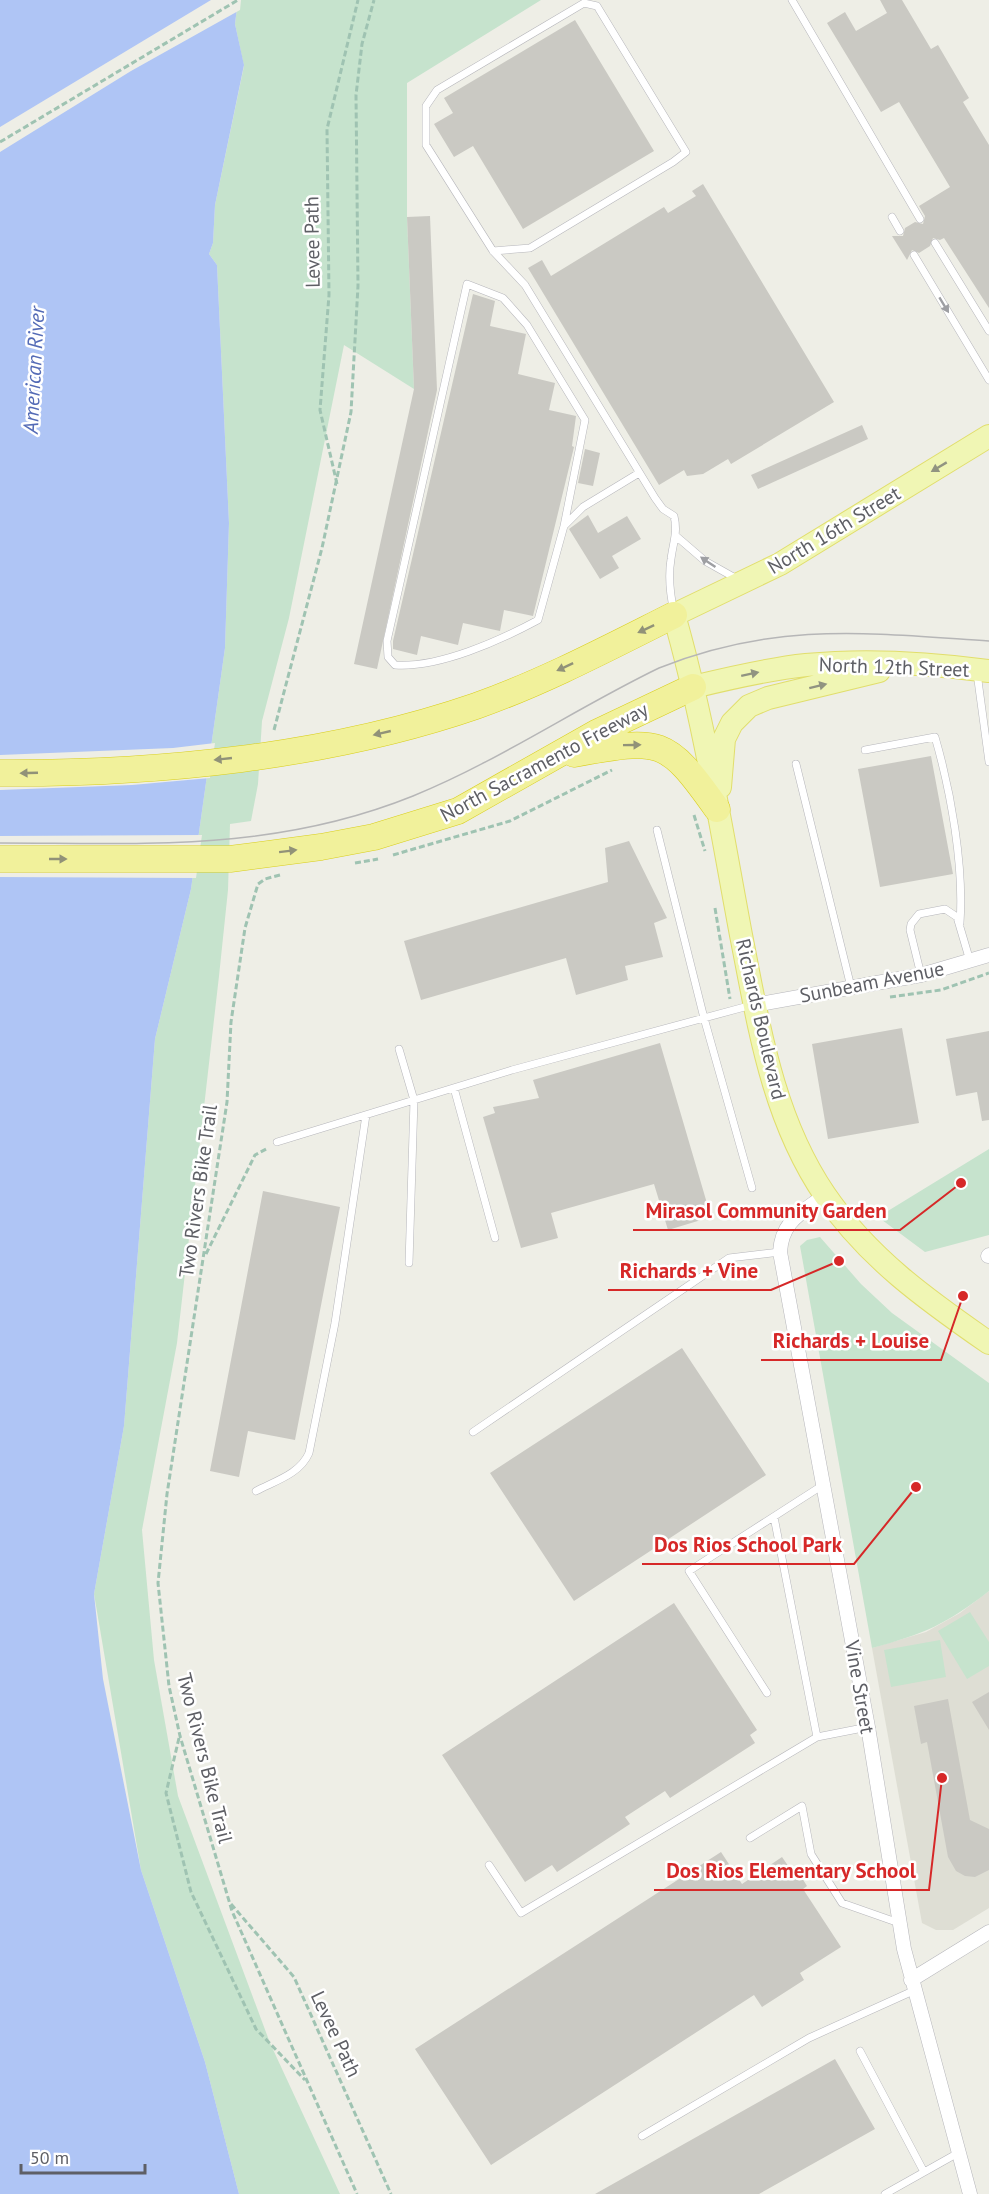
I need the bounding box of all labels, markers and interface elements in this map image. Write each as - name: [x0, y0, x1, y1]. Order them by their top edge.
- street label: Levee Path: [298, 196, 326, 288]
- one-way arrow: [939, 297, 950, 313]
- water label: American River: [17, 304, 50, 435]
- one-way arrow: [931, 461, 947, 472]
- street label: North 16th Street: [763, 480, 905, 580]
- one-way arrow: [700, 556, 716, 568]
- one-way arrow: [638, 625, 655, 634]
- street label: North 12th Street: [818, 651, 970, 683]
- one-way arrow: [556, 663, 573, 672]
- one-way arrow: [741, 669, 760, 678]
- one-way arrow: [808, 681, 827, 691]
- street label: North Sacramento Freeway: [436, 696, 653, 828]
- one-way arrow: [372, 729, 391, 739]
- one-way arrow: [622, 740, 641, 749]
- one-way arrow: [214, 754, 233, 764]
- one-way arrow: [19, 768, 38, 777]
- one-way arrow: [279, 847, 298, 856]
- one-way arrow: [49, 854, 68, 864]
- street label: Richards Boulevard: [730, 936, 792, 1102]
- street label: Sunbeam Avenue: [798, 955, 946, 1009]
- street label: Two Rivers Bike Trail: [173, 1103, 223, 1279]
- callout: Mirasol Community Garden: [633, 1191, 900, 1230]
- text: Mirasol Community Garden: [645, 1197, 887, 1224]
- callout: Richards + Vine: [608, 1251, 771, 1290]
- text: Richards + Vine: [620, 1257, 758, 1284]
- callout: Richards + Louise: [761, 1321, 941, 1360]
- text: Richards + Louise: [773, 1327, 929, 1354]
- callout: Dos Rios School Park: [642, 1525, 854, 1564]
- text: Dos Rios School Park: [654, 1531, 843, 1558]
- street label: Vine Street: [839, 1637, 881, 1736]
- street label: Two Rivers Bike Trail: [171, 1670, 239, 1846]
- callout: Dos Rios Elementary School: [654, 1851, 929, 1890]
- text: Dos Rios Elementary School: [666, 1857, 917, 1884]
- street label: Levee Path: [305, 1987, 367, 2081]
- scale bar: [21, 2137, 146, 2175]
- text: 50 m: [30, 2146, 69, 2169]

